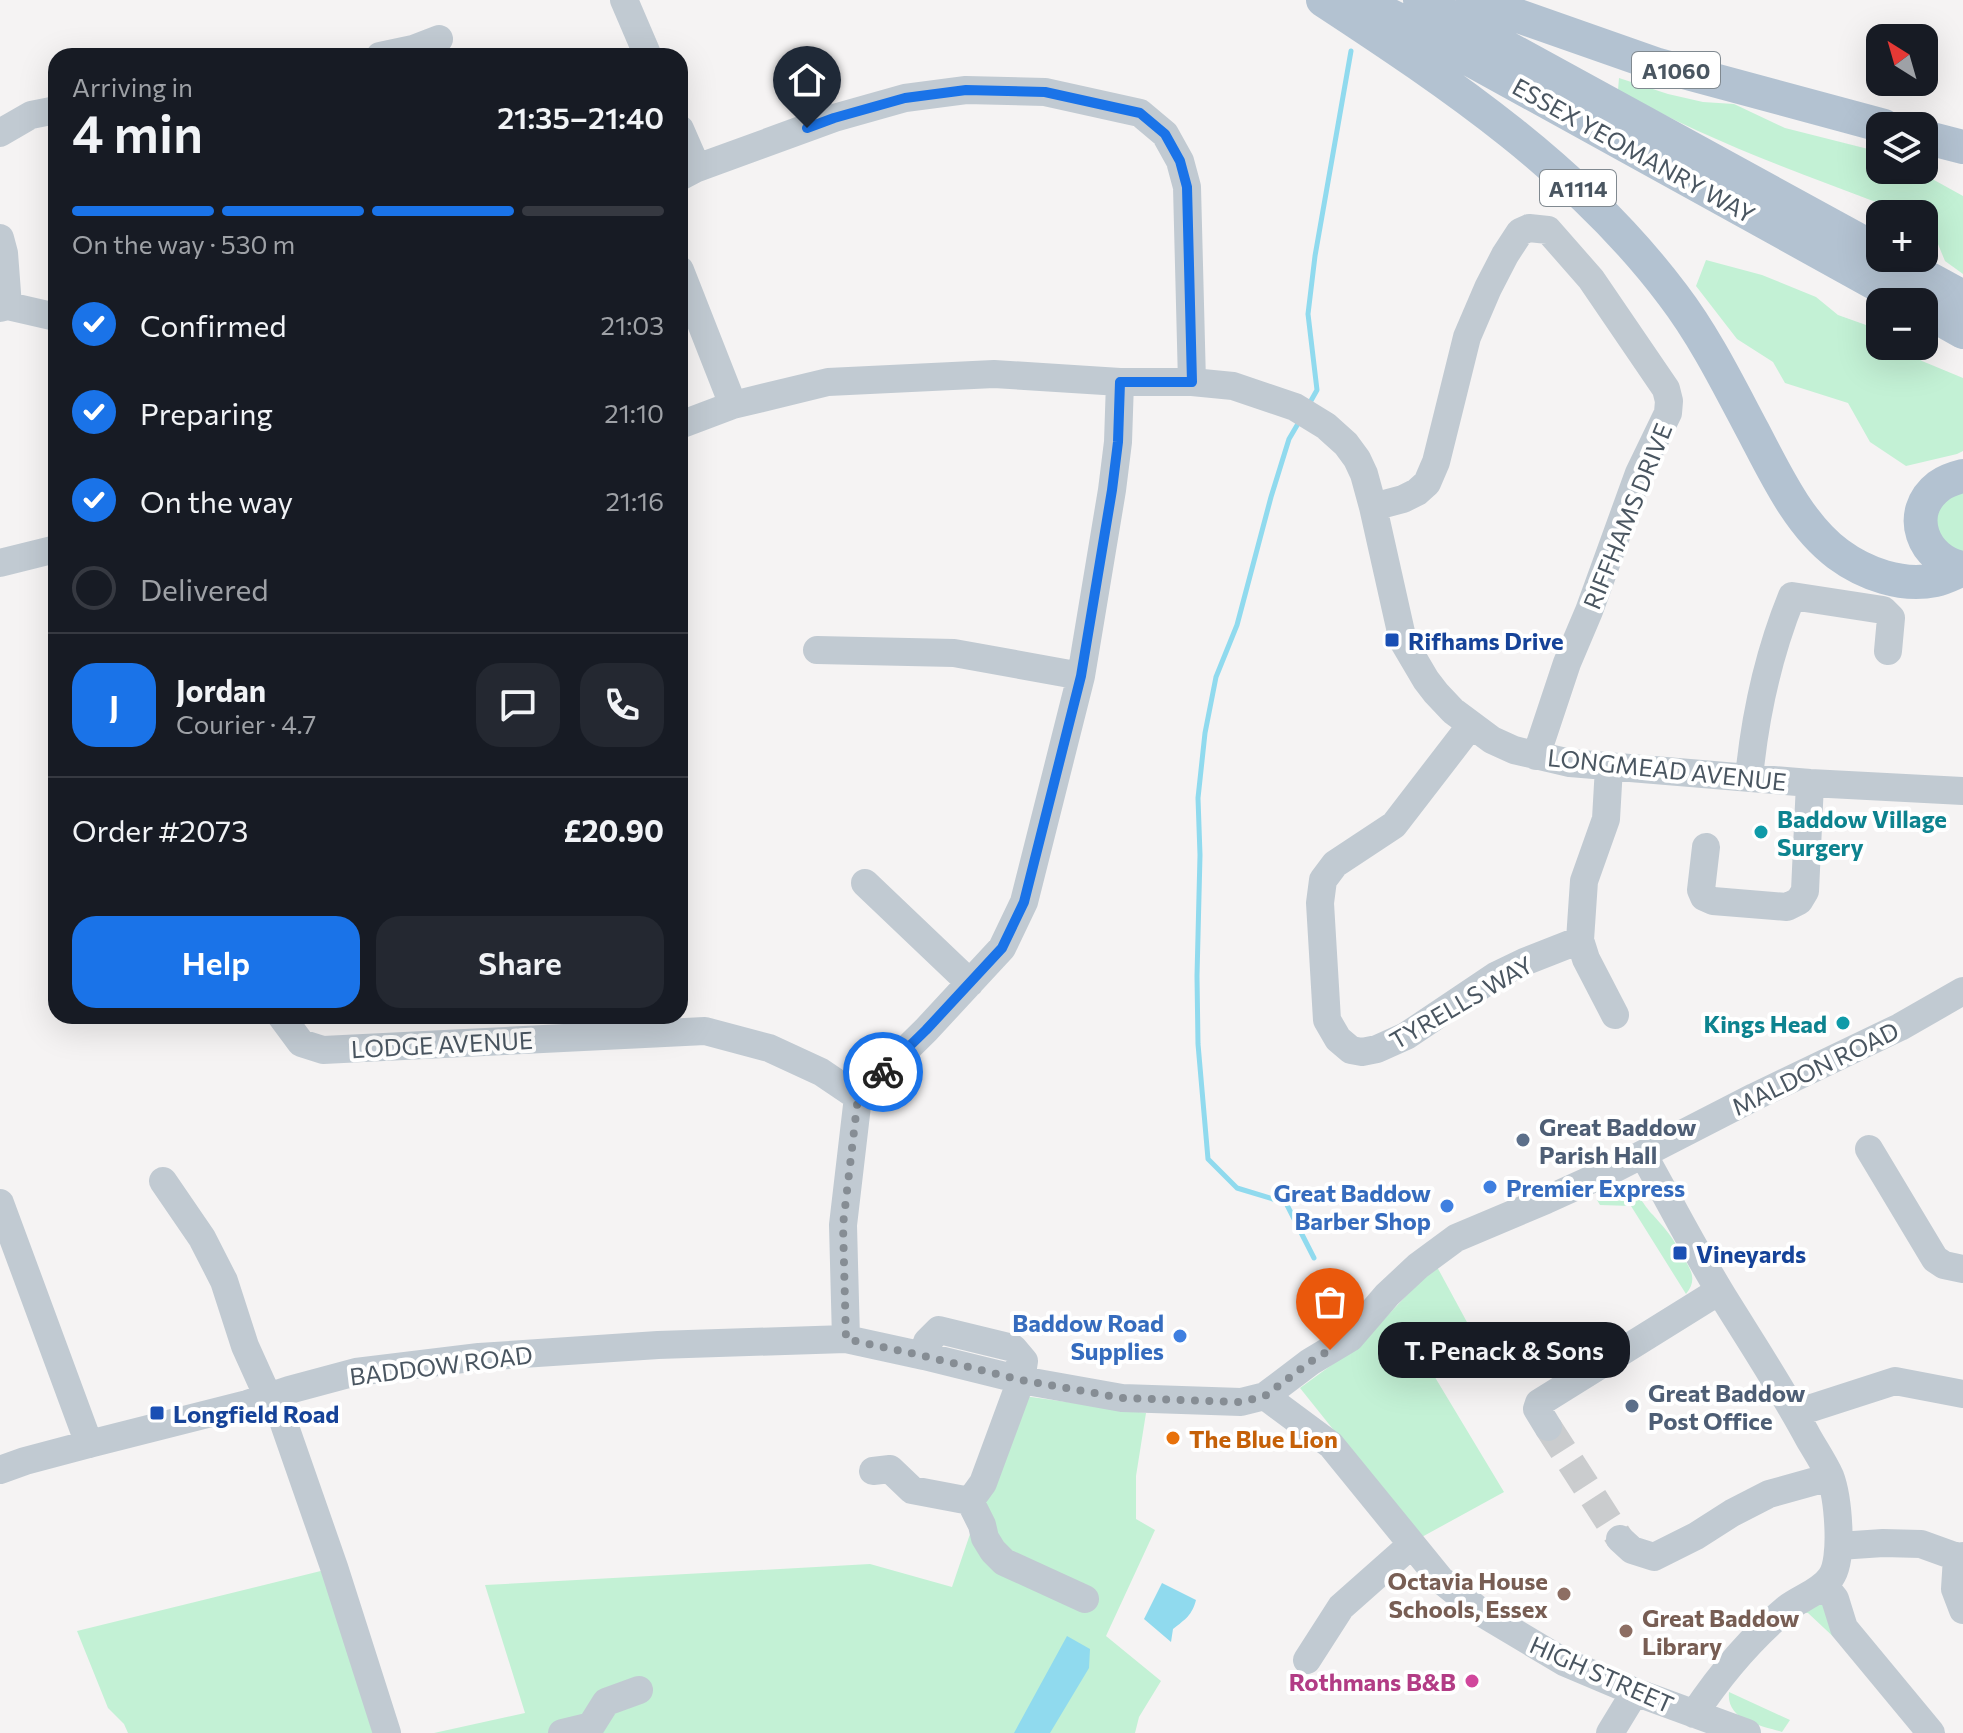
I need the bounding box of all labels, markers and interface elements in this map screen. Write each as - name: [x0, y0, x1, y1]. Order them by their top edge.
- north arrow: [1866, 24, 1938, 96]
- map controls: [1866, 24, 1938, 360]
- pin: [773, 46, 841, 128]
- road number: A1060: [1632, 52, 1720, 88]
- icon: home: [785, 58, 829, 102]
- text: Arriving in: [72, 71, 193, 102]
- street label: ESSEX YEOMANRY WAY: [1508, 71, 1761, 229]
- text: 21:35–21:40: [497, 98, 664, 135]
- text: 4 min: [72, 100, 203, 164]
- button: layers: [1866, 112, 1938, 184]
- road number: A1114: [1540, 170, 1616, 206]
- button: +: [1866, 200, 1938, 272]
- text: On the way · 530 m: [72, 228, 295, 259]
- button: −: [1866, 288, 1938, 360]
- icon: check: [72, 302, 116, 346]
- text: Confirmed: [140, 306, 287, 343]
- text: 21:03: [601, 309, 664, 340]
- icon: check: [72, 390, 116, 434]
- text: Preparing: [140, 394, 273, 431]
- text: 21:10: [604, 397, 664, 428]
- street label: RIFFHAMS DRIVE: [1577, 419, 1677, 613]
- icon: check: [72, 478, 116, 522]
- text: On the way: [140, 482, 293, 519]
- text: 21:16: [605, 485, 664, 516]
- text: Delivered: [140, 570, 269, 607]
- place label: Rifhams Drive: [1408, 626, 1564, 655]
- marker: Rifhams Drive: [1383, 631, 1401, 649]
- button: chat: [476, 663, 560, 747]
- button: phone: [580, 663, 664, 747]
- text: Jordan: [176, 671, 266, 708]
- text: J: [109, 687, 119, 724]
- text: Courier · 4.7: [176, 708, 316, 739]
- street label: LONGMEAD AVENUE: [1546, 742, 1788, 796]
- place label: Baddow Village Surgery: [1777, 804, 1947, 861]
- text: Order #2073: [72, 811, 248, 848]
- text: £20.90: [563, 811, 664, 848]
- marker: Baddow Village Surgery: [1752, 823, 1770, 841]
- button: Help: [72, 916, 360, 1008]
- button: Share: [376, 916, 664, 1008]
- street label: TYRELLS WAY: [1384, 949, 1538, 1055]
- place label: Kings Head: [1703, 1009, 1827, 1038]
- marker: Kings Head: [1834, 1014, 1852, 1032]
- street label: MALDON ROAD: [1727, 1015, 1903, 1121]
- street label: LODGE AVENUE: [350, 1025, 534, 1063]
- courier: [843, 1032, 923, 1112]
- icon: bike: [861, 1050, 905, 1094]
- place label: Great Baddow Parish Hall: [1539, 1112, 1697, 1169]
- marker: Great Baddow Parish Hall: [1514, 1131, 1532, 1149]
- place label: Premier Express: [1506, 1173, 1685, 1202]
- place label: Great Baddow Barber Shop: [1274, 1178, 1431, 1235]
- marker: Premier Express: [1481, 1178, 1499, 1196]
- marker: Great Baddow Barber Shop: [1438, 1197, 1456, 1215]
- place label: Vineyards: [1696, 1239, 1806, 1268]
- marker: Vineyards: [1671, 1244, 1689, 1262]
- pin: [1296, 1268, 1364, 1350]
- icon: bag: [1308, 1280, 1352, 1324]
- place label: Baddow Road Supplies: [1012, 1308, 1164, 1365]
- callout: T. Penack & Sons: [1378, 1322, 1630, 1378]
- marker: Baddow Road Supplies: [1171, 1327, 1189, 1345]
- text: T. Penack & Sons: [1404, 1334, 1604, 1365]
- street label: BADDOW ROAD: [348, 1339, 534, 1391]
- place label: Great Baddow Post Office: [1648, 1378, 1806, 1435]
- marker: Great Baddow Post Office: [1623, 1397, 1641, 1415]
- place label: Longfield Road: [173, 1399, 339, 1428]
- marker: Longfield Road: [148, 1404, 166, 1422]
- place label: The Blue Lion: [1189, 1424, 1338, 1453]
- marker: The Blue Lion: [1164, 1429, 1182, 1447]
- place label: Octavia House Schools, Essex: [1388, 1566, 1548, 1623]
- marker: Octavia House Schools, Essex: [1555, 1585, 1573, 1603]
- place label: Great Baddow Library: [1642, 1603, 1800, 1660]
- marker: Great Baddow Library: [1617, 1622, 1635, 1640]
- street label: HIGH STREET: [1526, 1629, 1678, 1719]
- place label: Rothmans B&B: [1289, 1667, 1456, 1696]
- marker: Rothmans B&B: [1463, 1672, 1481, 1690]

